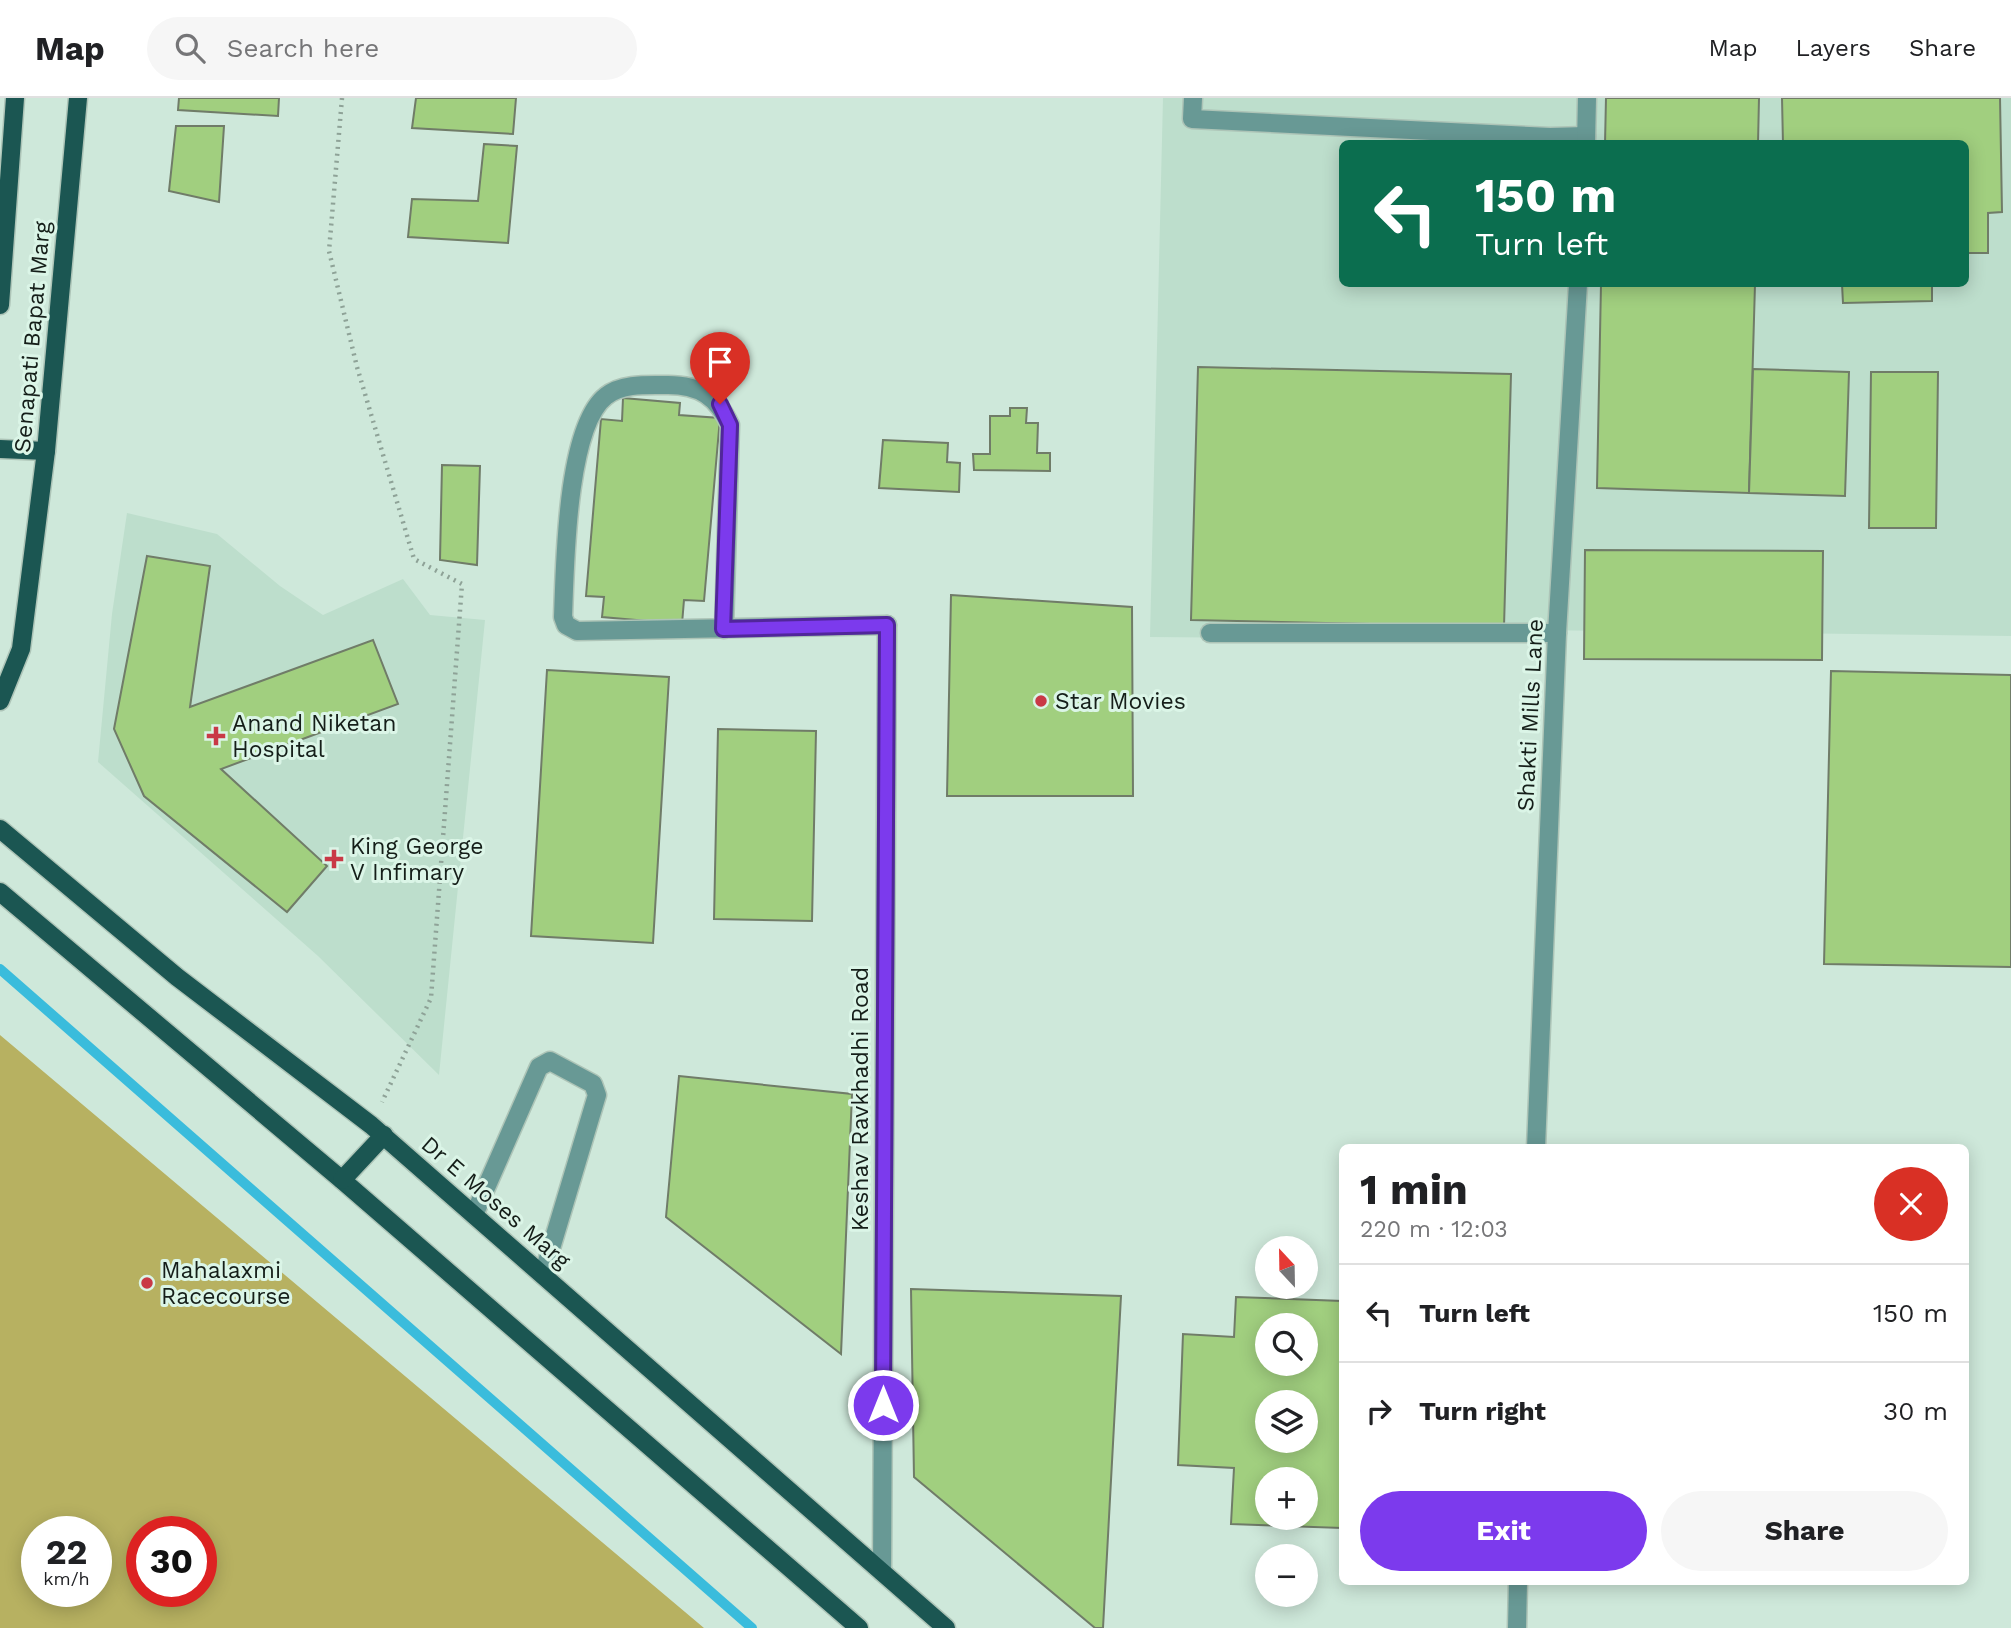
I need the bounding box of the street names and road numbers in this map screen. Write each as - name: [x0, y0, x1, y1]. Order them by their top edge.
- street label: Senapati Bapat Marg: [9, 220, 56, 454]
- street label: Shakti Mills Lane: [1512, 618, 1549, 812]
- street label: Keshav Ravkhadhi Road: [847, 967, 874, 1231]
- street label: Dr E Moses Marg: [416, 1131, 576, 1275]

